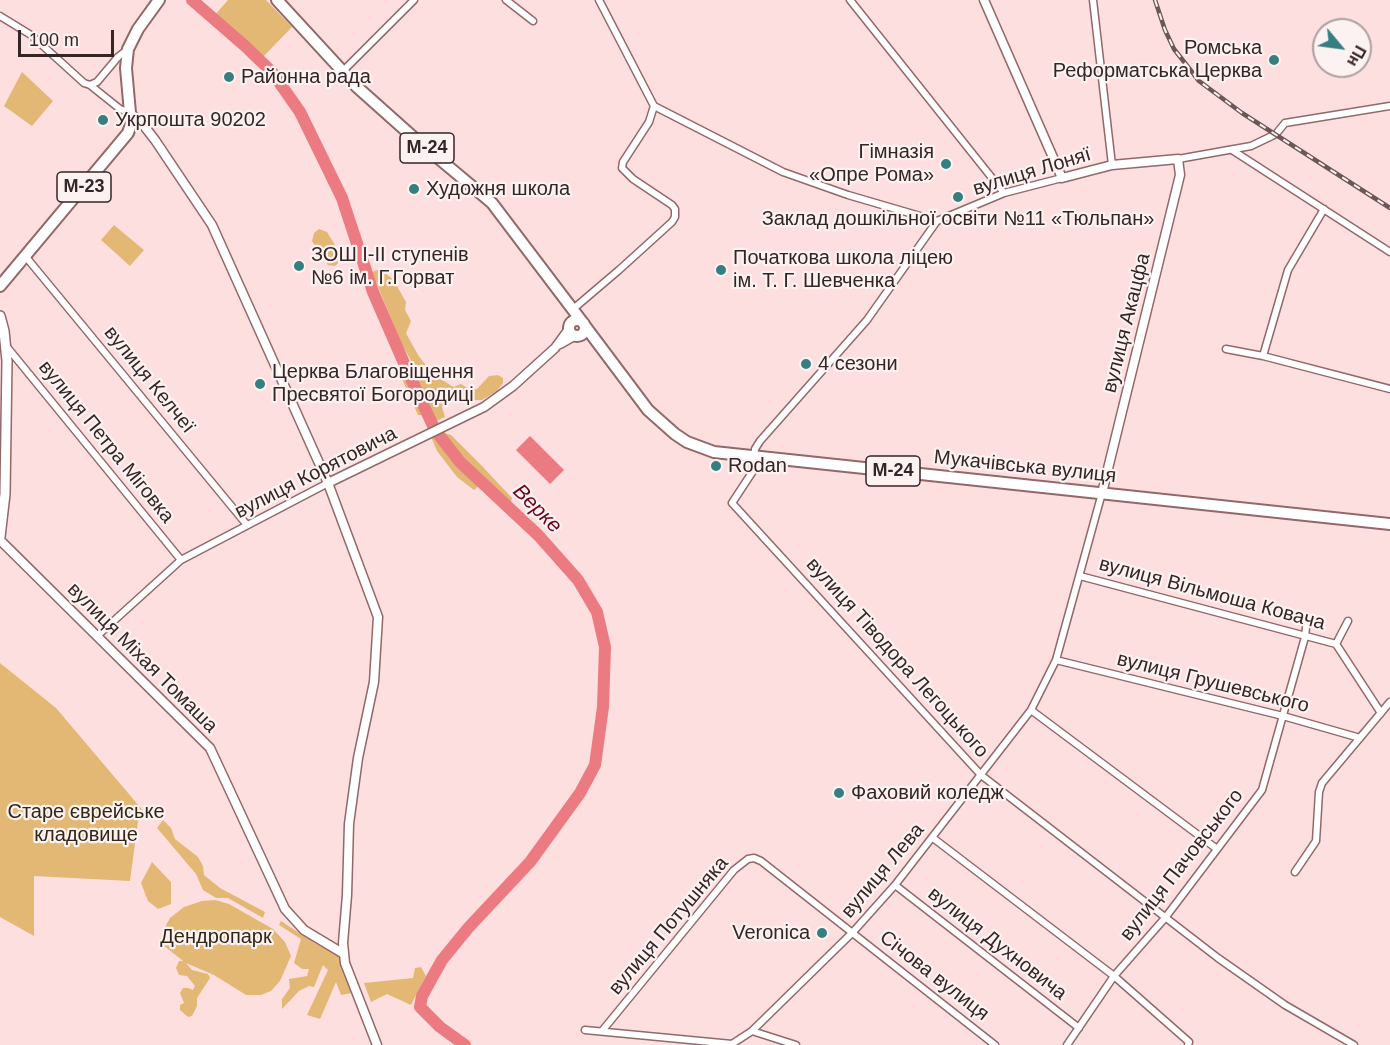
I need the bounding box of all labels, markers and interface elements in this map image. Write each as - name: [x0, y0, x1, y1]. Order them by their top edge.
- scale bar: [21, 18, 117, 56]
- north arrow: [1312, 18, 1372, 78]
- text: 100 m: [29, 30, 79, 50]
- place label: Ромська Реформатська Церква: [1053, 36, 1262, 83]
- text: Пн: [1344, 43, 1369, 69]
- marker: Ромська Реформатська Церква: [1267, 53, 1281, 67]
- place label: Районна рада: [241, 65, 371, 89]
- marker: Районна рада: [222, 70, 236, 84]
- place label: Укрпошта 90202: [115, 108, 266, 132]
- marker: Укрпошта 90202: [96, 113, 110, 127]
- road number: М-24: [400, 133, 454, 163]
- place label: Гімназія «Опре Рома»: [809, 140, 934, 187]
- street label: вулиця Лоняї: [970, 143, 1094, 201]
- marker: Гімназія «Опре Рома»: [939, 157, 953, 171]
- road number: М-23: [57, 172, 111, 202]
- place label: Художня школа: [426, 177, 570, 201]
- marker: Художня школа: [407, 182, 421, 196]
- marker: Заклад дошкільної освіти №11 «Тюльпан»: [951, 190, 965, 204]
- place label: Заклад дошкільної освіти №11 «Тюльпан»: [762, 207, 1154, 231]
- place label: ЗОШ І-ІІ ступенів №6 ім. Г.Горват: [311, 243, 469, 290]
- place label: Початкова школа ліцею ім. Т. Г. Шевченка: [733, 246, 953, 293]
- street label: вулиця Акацфа: [1098, 251, 1156, 395]
- marker: ЗОШ І-ІІ ступенів №6 ім. Г.Горват: [292, 259, 306, 273]
- marker: Початкова школа ліцею ім. Т. Г. Шевченка: [714, 263, 728, 277]
- street label: вулиця Келчеї: [98, 322, 200, 438]
- place label: 4 сезони: [818, 352, 898, 376]
- street label: вулиця Петра Міговка: [33, 356, 179, 528]
- marker: 4 сезони: [799, 357, 813, 371]
- place label: Церква Благовіщення Пресвятої Богородиці: [272, 360, 474, 407]
- marker: Церква Благовіщення Пресвятої Богородиці: [253, 377, 267, 391]
- street label: вулиця Корятовича: [231, 422, 401, 524]
- street label: Мукачівська вулиця: [933, 445, 1117, 489]
- place label: Rodan: [728, 454, 787, 478]
- road number: М-24: [866, 456, 920, 486]
- marker: Rodan: [709, 459, 723, 473]
- water label: Верке: [507, 479, 567, 539]
- street label: вулиця Вільмоша Ковача: [1096, 552, 1328, 636]
- street label: вулиця Тіводора Легоцького: [801, 553, 993, 763]
- street label: вулиця Міхая Томаша: [62, 578, 222, 738]
- street label: вулиця Грушевського: [1114, 648, 1312, 718]
- place label: Фаховий коледж: [851, 781, 1004, 805]
- street label: вулиця Пачовського: [1115, 784, 1249, 946]
- marker: Фаховий коледж: [832, 786, 846, 800]
- park label: Старе єврейське кладовище: [7, 800, 165, 847]
- street label: вулиця Лева: [836, 819, 930, 923]
- street label: вулиця Потушняка: [604, 852, 734, 1000]
- street label: вулиця Духновича: [923, 882, 1071, 1006]
- place label: Veronica: [732, 921, 810, 945]
- park label: Дендропарк: [160, 925, 272, 949]
- marker: Veronica: [815, 926, 829, 940]
- street label: Січова вулиця: [874, 926, 994, 1026]

